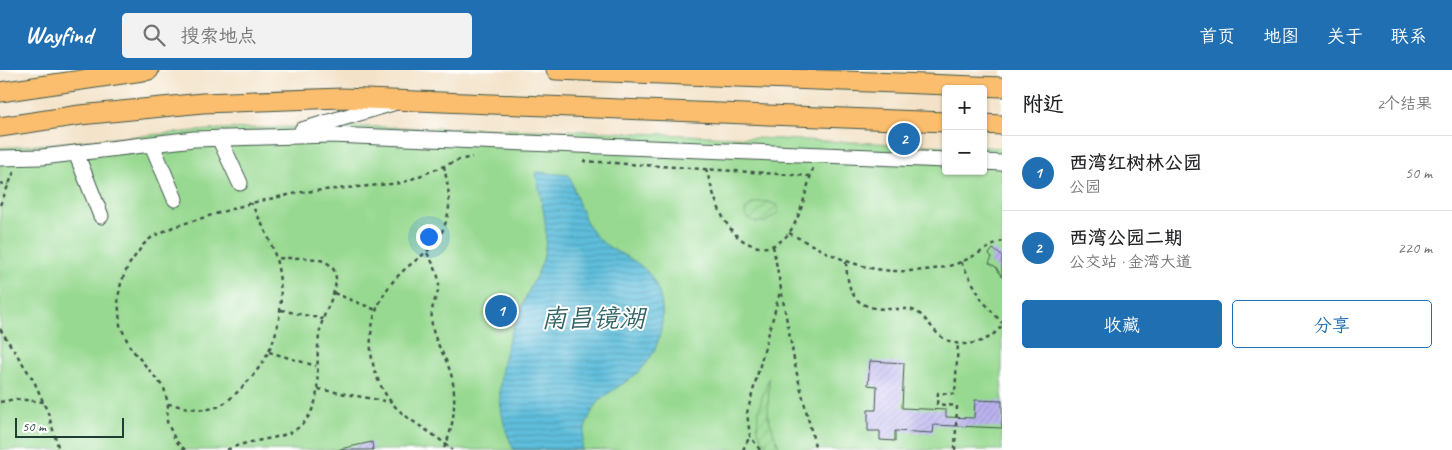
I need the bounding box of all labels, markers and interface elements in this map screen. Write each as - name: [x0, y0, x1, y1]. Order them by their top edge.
- search box: [122, 13, 472, 58]
- text: Wayfind: [25, 20, 92, 50]
- icon: search: [140, 21, 168, 49]
- text: 搜索地点: [180, 24, 256, 48]
- text: 首页: [1199, 25, 1235, 47]
- text: 地图: [1263, 25, 1299, 47]
- text: 关于: [1327, 25, 1363, 47]
- text: 联系: [1391, 25, 1427, 47]
- map controls: [942, 85, 987, 175]
- button: +: [942, 85, 987, 130]
- text: 附近: [1022, 91, 1064, 117]
- text: 2个结果: [1377, 94, 1432, 114]
- pin: 2: [888, 120, 920, 158]
- button: −: [942, 130, 987, 175]
- text: 西湾红树林公园: [1069, 151, 1202, 175]
- text: 1: [1034, 163, 1042, 183]
- text: 50 m: [1405, 163, 1432, 183]
- text: 公园: [1069, 177, 1101, 197]
- your location: [416, 224, 442, 250]
- text: 西湾公园二期: [1069, 226, 1183, 250]
- text: 2: [1034, 238, 1042, 258]
- text: 220 m: [1398, 238, 1432, 258]
- text: 公交站 · 金湾大道: [1069, 252, 1192, 272]
- pin: 1: [485, 292, 517, 330]
- button: 收藏: [1022, 300, 1222, 348]
- button: 分享: [1232, 300, 1432, 348]
- water label: 南昌镜湖: [541, 302, 648, 335]
- scale bar: [15, 415, 124, 438]
- text: 50 m: [22, 418, 46, 435]

